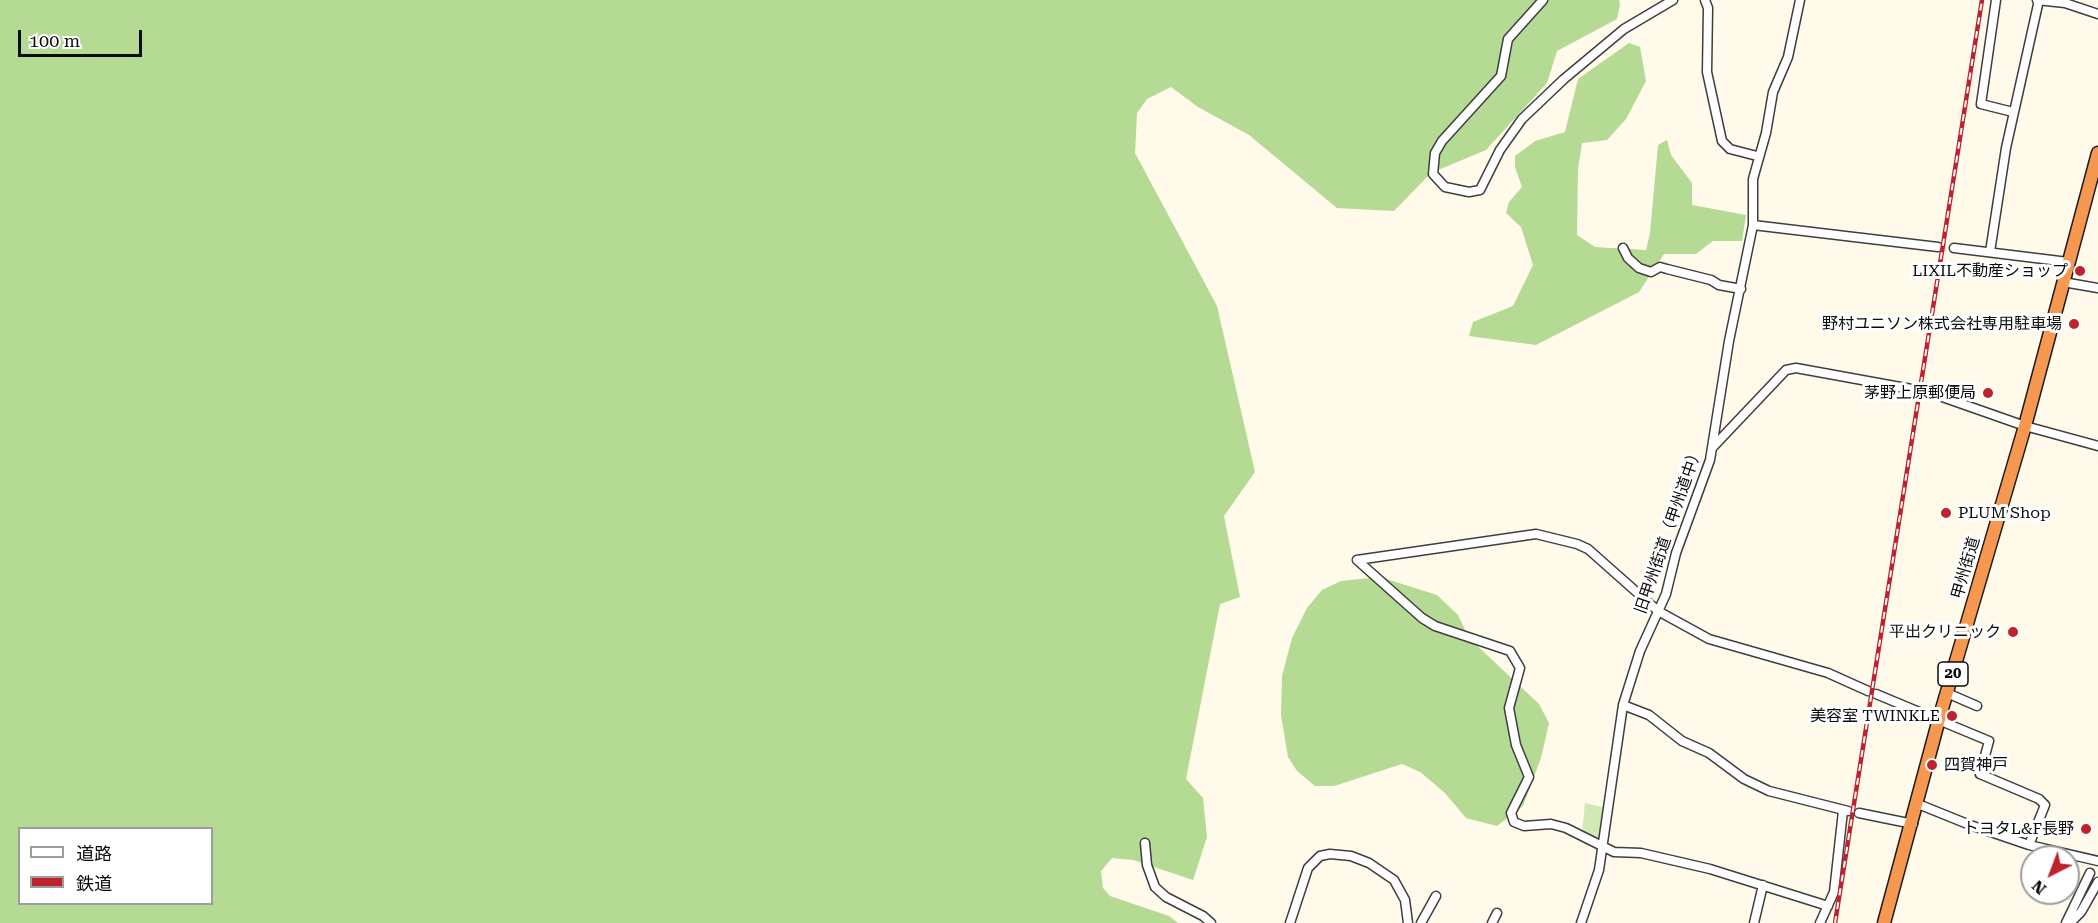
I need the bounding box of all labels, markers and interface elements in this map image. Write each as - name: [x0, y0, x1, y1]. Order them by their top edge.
- scale bar: [21, 18, 146, 56]
- text: 100 m: [29, 30, 80, 51]
- place label: LIXIL不動産ショップ: [1912, 261, 2068, 281]
- marker: LIXIL不動産ショップ: [2073, 264, 2087, 278]
- place label: 野村ユニソン株式会社専用駐車場: [1822, 314, 2062, 334]
- marker: 野村ユニソン株式会社専用駐車場: [2067, 317, 2081, 331]
- place label: 茅野上原郵便局: [1864, 383, 1976, 403]
- marker: 茅野上原郵便局: [1981, 386, 1995, 400]
- street label: 旧甲州街道（甲州道中）: [1631, 444, 1707, 616]
- place label: PLUM Shop: [1958, 503, 2051, 523]
- marker: PLUM Shop: [1939, 506, 1953, 520]
- street label: 甲州街道: [1948, 535, 1984, 601]
- place label: 平出クリニック: [1889, 622, 2001, 642]
- marker: 平出クリニック: [2006, 625, 2020, 639]
- road number: 20: [1938, 662, 1968, 686]
- place label: 美容室 TWINKLE: [1810, 706, 1940, 726]
- marker: 美容室 TWINKLE: [1945, 709, 1959, 723]
- place label: 四賀神戸: [1944, 755, 2008, 775]
- marker: 四賀神戸: [1925, 758, 1939, 772]
- place label: トヨタL&F長野: [1963, 819, 2074, 839]
- marker: トヨタL&F長野: [2079, 822, 2093, 836]
- legend: [18, 827, 213, 905]
- text: 道路: [76, 843, 112, 864]
- north arrow: [2020, 845, 2080, 905]
- text: 鉄道: [76, 873, 112, 894]
- text: N: [2028, 876, 2050, 898]

